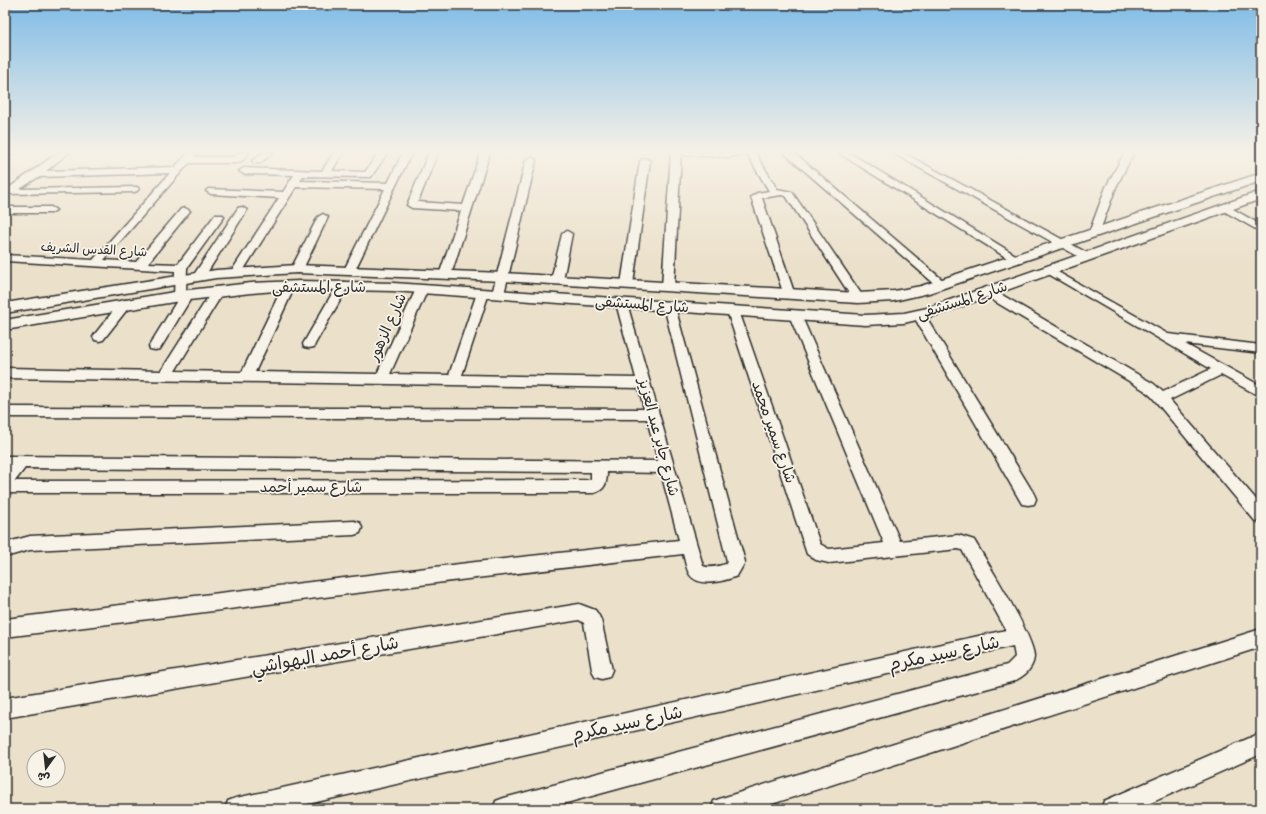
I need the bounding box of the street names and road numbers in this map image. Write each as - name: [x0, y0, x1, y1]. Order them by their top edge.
- street label: شارع القدس الشريف: [40, 239, 148, 261]
- street label: شارع المستشفى: [915, 277, 1010, 324]
- street label: شارع المستشفى: [272, 278, 366, 297]
- street label: شارع الزهور: [364, 290, 411, 365]
- street label: شارع المستشفى: [594, 292, 689, 317]
- street label: شارع جابر عبد العزيز: [633, 374, 683, 498]
- street label: شارع سمير محمد: [747, 378, 800, 486]
- street label: شارع سمير أحمد: [260, 478, 362, 497]
- street label: شارع أحمد البهواشي: [250, 631, 401, 684]
- street label: شارع سيد مكرم: [887, 631, 1002, 678]
- street label: شارع سيد مكرم: [570, 701, 685, 748]

